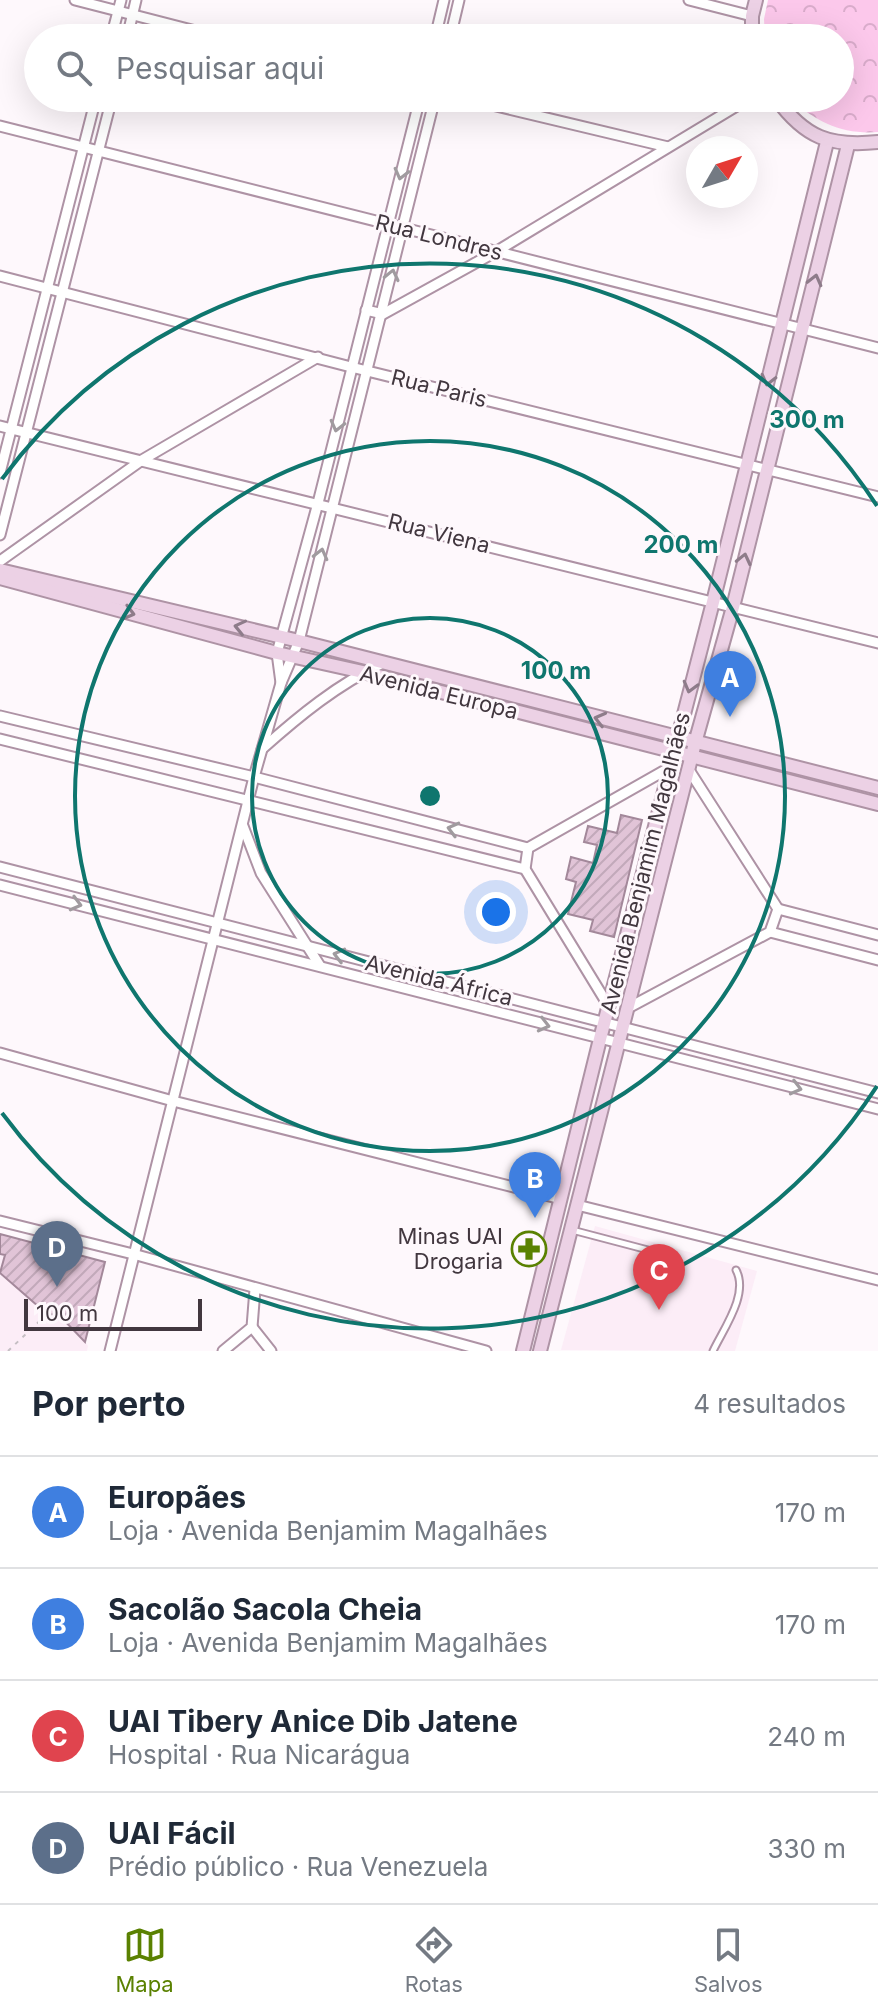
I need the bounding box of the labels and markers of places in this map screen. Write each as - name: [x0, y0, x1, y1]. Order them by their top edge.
- pin: A: [704, 651, 756, 717]
- centre of rings: [416, 782, 444, 810]
- pin: B: [509, 1152, 561, 1218]
- pin: D: [31, 1221, 83, 1287]
- place label: Minas UAI Drogaria: [398, 1223, 503, 1274]
- pharmacy icon: Minas UAI Drogaria: [510, 1230, 548, 1268]
- pin: C: [633, 1244, 685, 1310]

